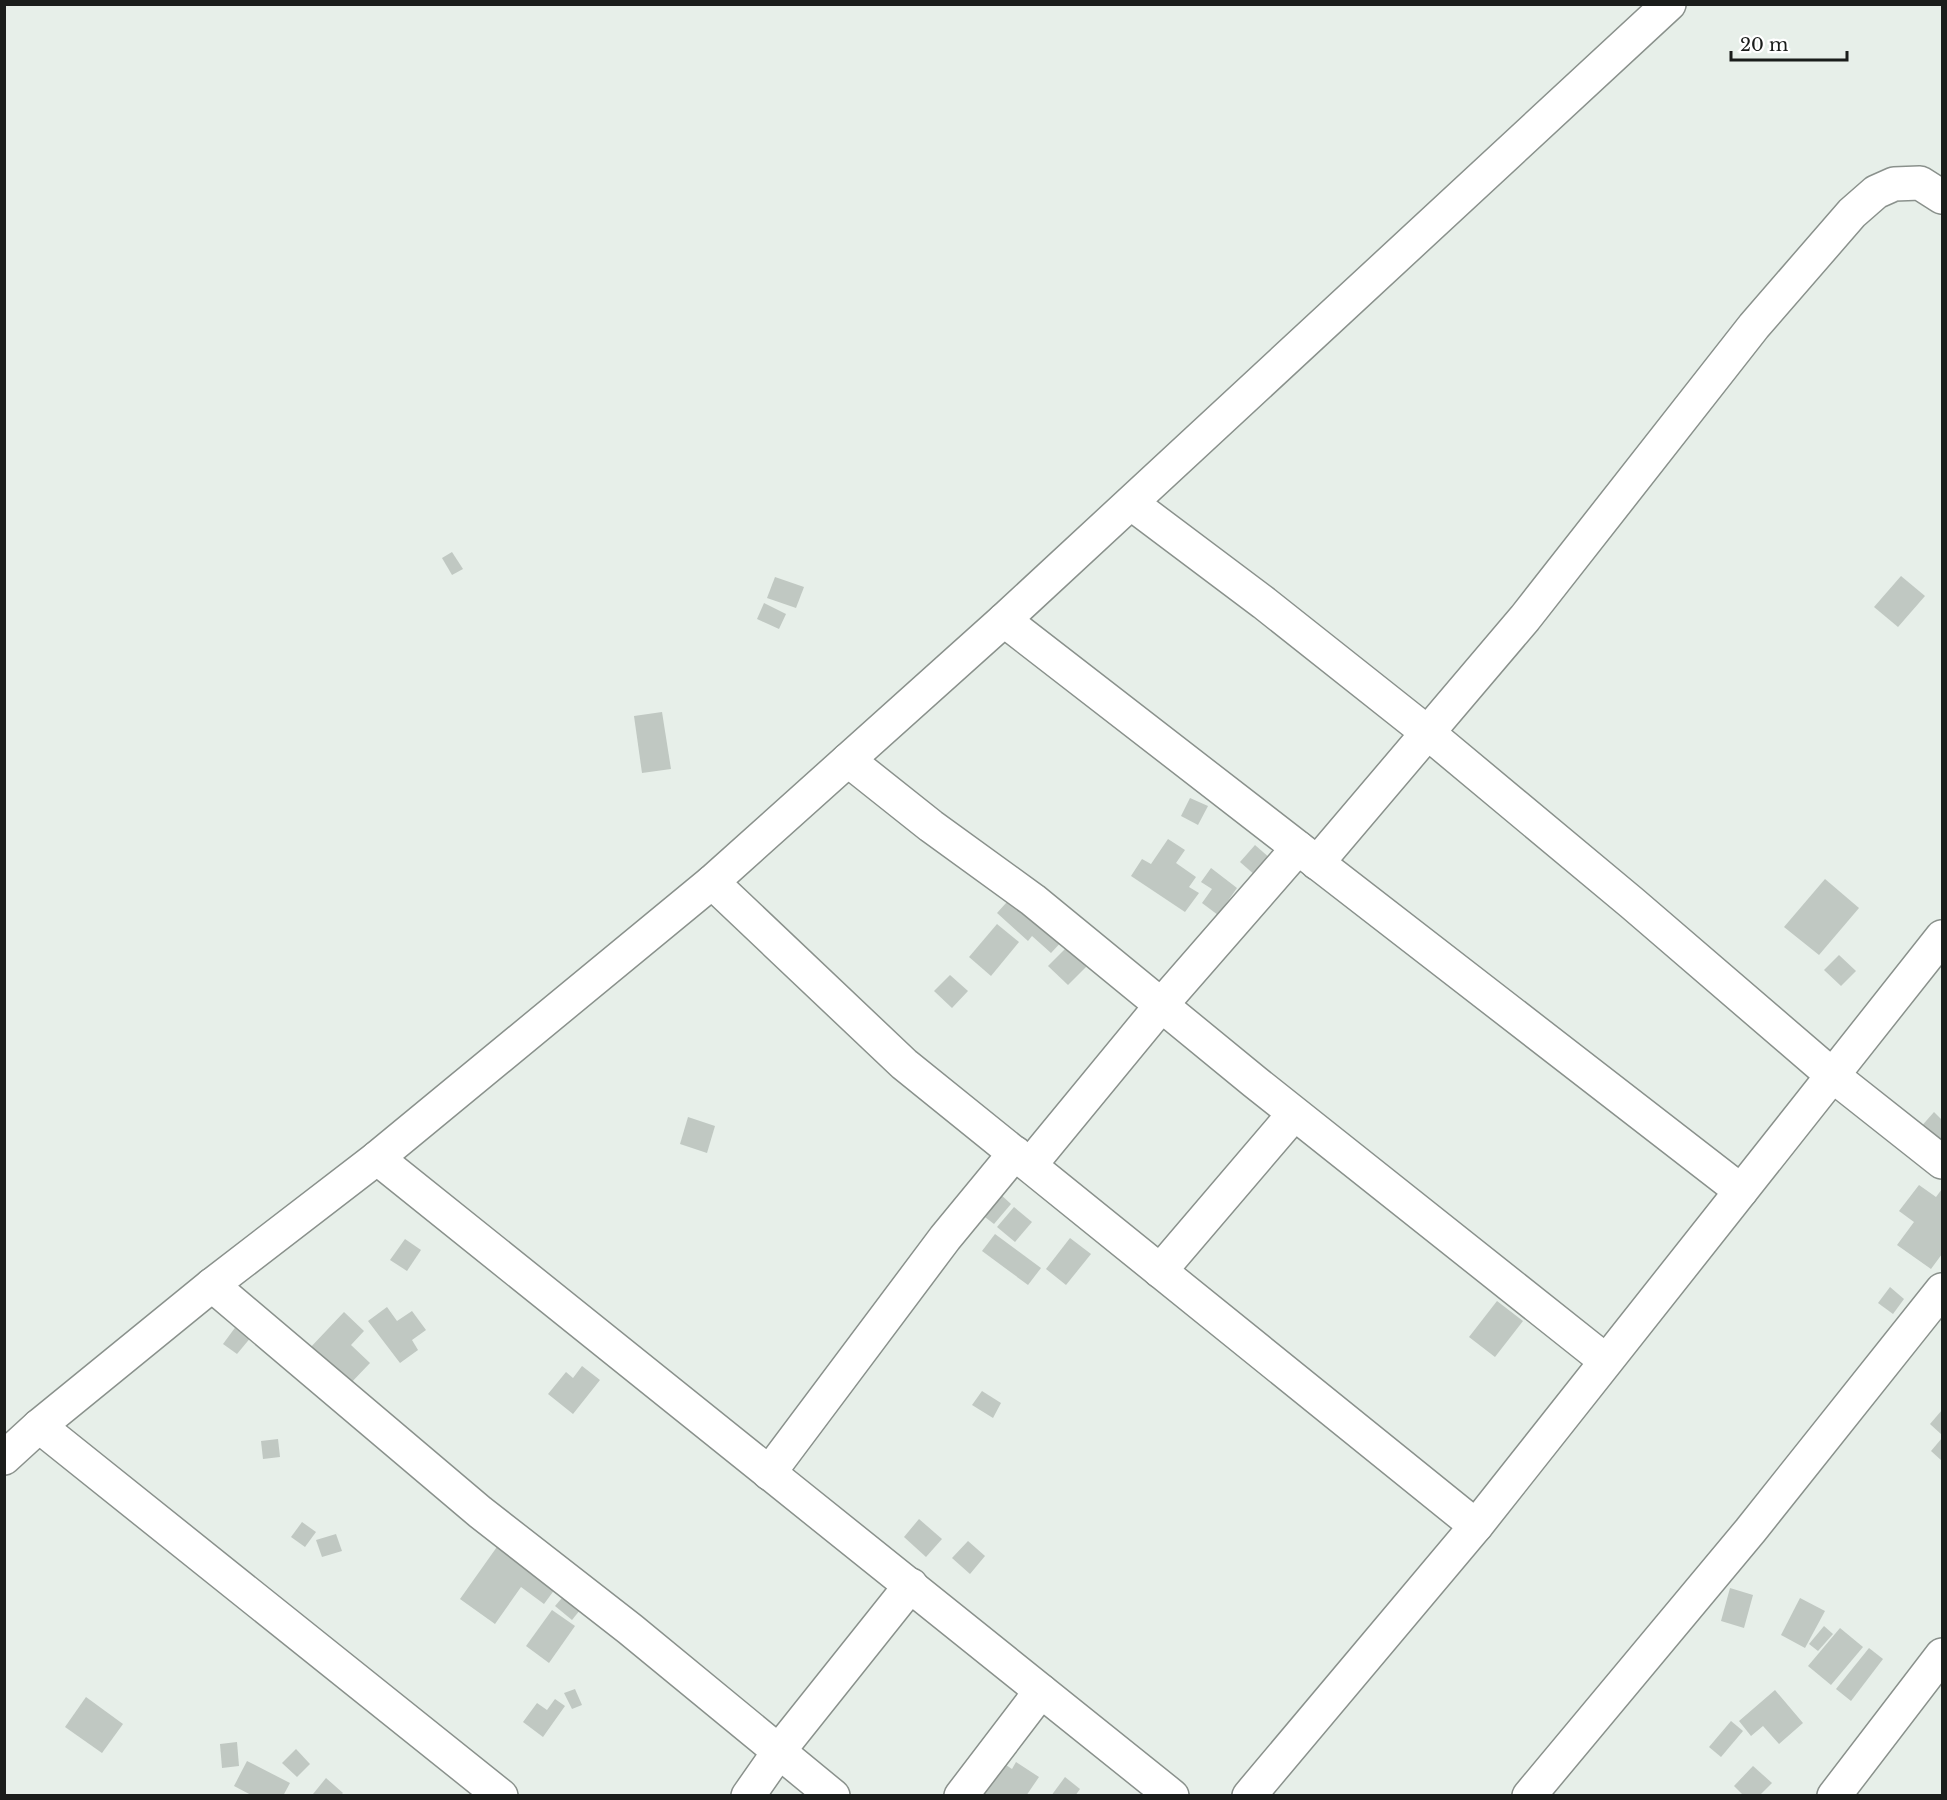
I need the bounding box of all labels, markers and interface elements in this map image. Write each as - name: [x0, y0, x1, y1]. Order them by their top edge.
- scale bar: [1731, 24, 1846, 62]
- text: 20 m: [1740, 34, 1788, 56]

